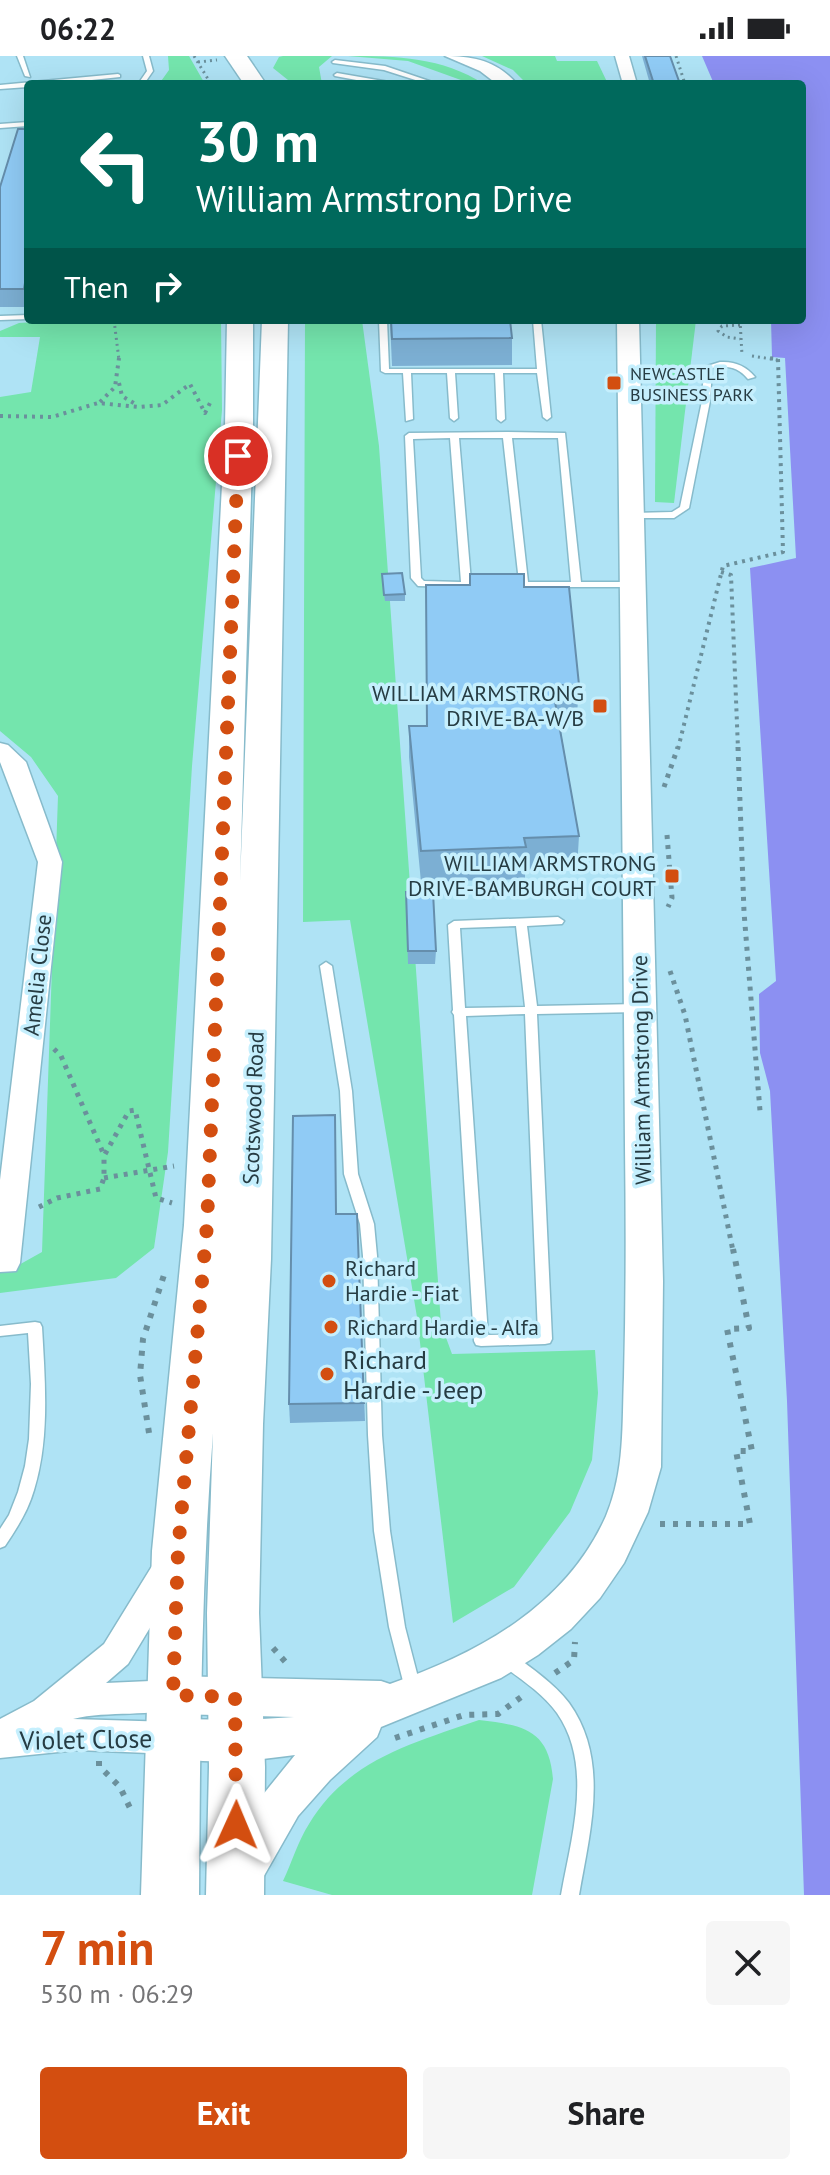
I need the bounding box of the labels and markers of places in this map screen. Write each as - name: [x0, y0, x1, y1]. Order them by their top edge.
- place label: NEWCASTLE BUSINESS PARK: [630, 362, 754, 406]
- marker: NEWCASTLE BUSINESS PARK: [605, 374, 623, 392]
- pin: [204, 422, 272, 490]
- place label: WILLIAM ARMSTRONG DRIVE-BA-W/B: [372, 679, 584, 732]
- marker: WILLIAM ARMSTRONG DRIVE-BA-W/B: [591, 697, 609, 715]
- place label: WILLIAM ARMSTRONG DRIVE-BAMBURGH COURT: [408, 849, 656, 902]
- marker: WILLIAM ARMSTRONG DRIVE-BAMBURGH COURT: [663, 867, 681, 885]
- place label: Richard Hardie - Fiat: [345, 1254, 459, 1307]
- marker: Richard Hardie - Fiat: [320, 1272, 338, 1290]
- place label: Richard Hardie - Alfa: [347, 1313, 539, 1341]
- marker: Richard Hardie - Alfa: [322, 1318, 340, 1336]
- place label: Richard Hardie - Jeep: [343, 1343, 483, 1406]
- marker: Richard Hardie - Jeep: [318, 1365, 336, 1383]

